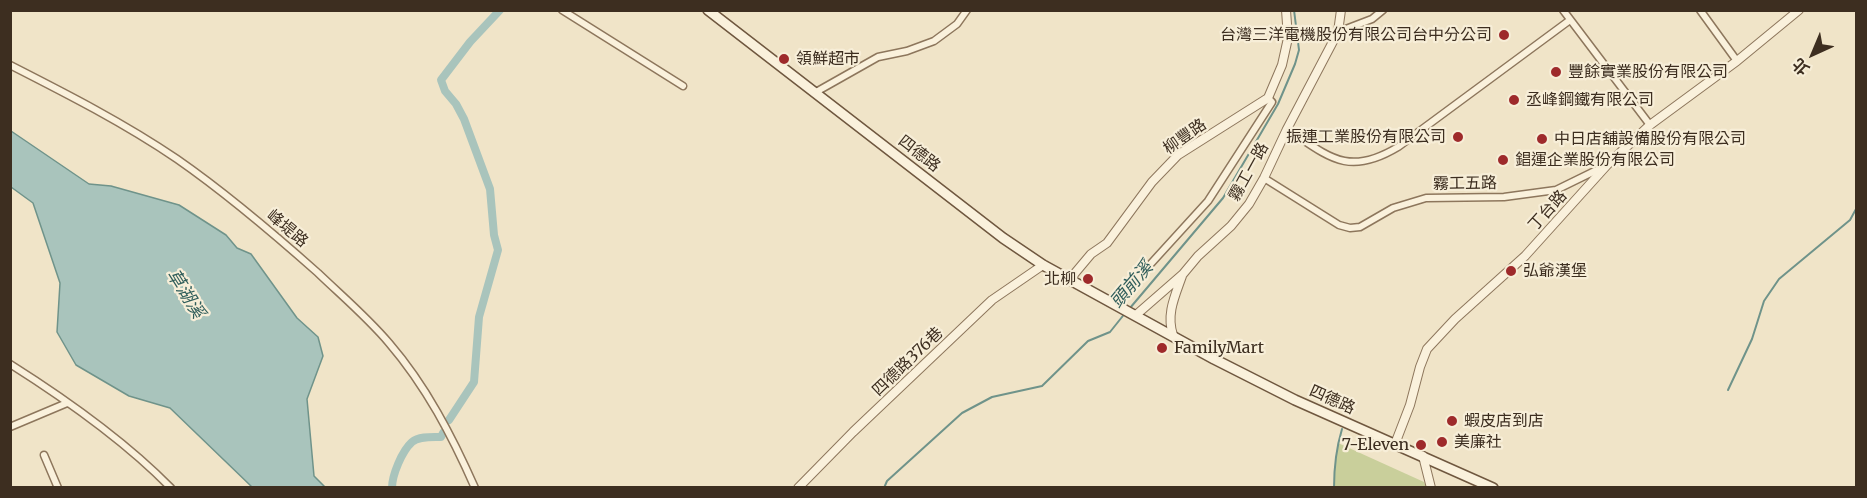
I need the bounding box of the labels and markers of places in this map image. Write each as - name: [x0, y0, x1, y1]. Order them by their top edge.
- place label: 台灣三洋電機股份有限公司台中分公司: [1220, 25, 1492, 45]
- marker: 台灣三洋電機股份有限公司台中分公司: [1497, 28, 1511, 42]
- place label: 領鮮超市: [796, 49, 860, 69]
- marker: 領鮮超市: [777, 52, 791, 66]
- place label: 豐餘實業股份有限公司: [1568, 62, 1728, 82]
- marker: 豐餘實業股份有限公司: [1549, 65, 1563, 79]
- place label: 丞峰鋼鐵有限公司: [1526, 90, 1654, 110]
- marker: 丞峰鋼鐵有限公司: [1507, 93, 1521, 107]
- place label: 振連工業股份有限公司: [1286, 127, 1446, 147]
- place label: 中日店舖設備股份有限公司: [1554, 129, 1746, 149]
- marker: 振連工業股份有限公司: [1451, 130, 1465, 144]
- marker: 中日店舖設備股份有限公司: [1535, 132, 1549, 146]
- place label: 錩運企業股份有限公司: [1515, 150, 1675, 170]
- marker: 錩運企業股份有限公司: [1496, 153, 1510, 167]
- place label: 弘爺漢堡: [1523, 261, 1587, 281]
- marker: 弘爺漢堡: [1504, 264, 1518, 278]
- place label: 北柳: [1044, 269, 1076, 289]
- marker: 北柳: [1081, 272, 1095, 286]
- place label: FamilyMart: [1174, 338, 1264, 358]
- marker: FamilyMart: [1155, 341, 1169, 355]
- place label: 蝦皮店到店: [1464, 411, 1544, 431]
- marker: 蝦皮店到店: [1445, 414, 1459, 428]
- place label: 美廉社: [1454, 432, 1502, 452]
- place label: 7-Eleven: [1342, 435, 1409, 455]
- marker: 美廉社: [1435, 435, 1449, 449]
- marker: 7-Eleven: [1414, 438, 1428, 452]

